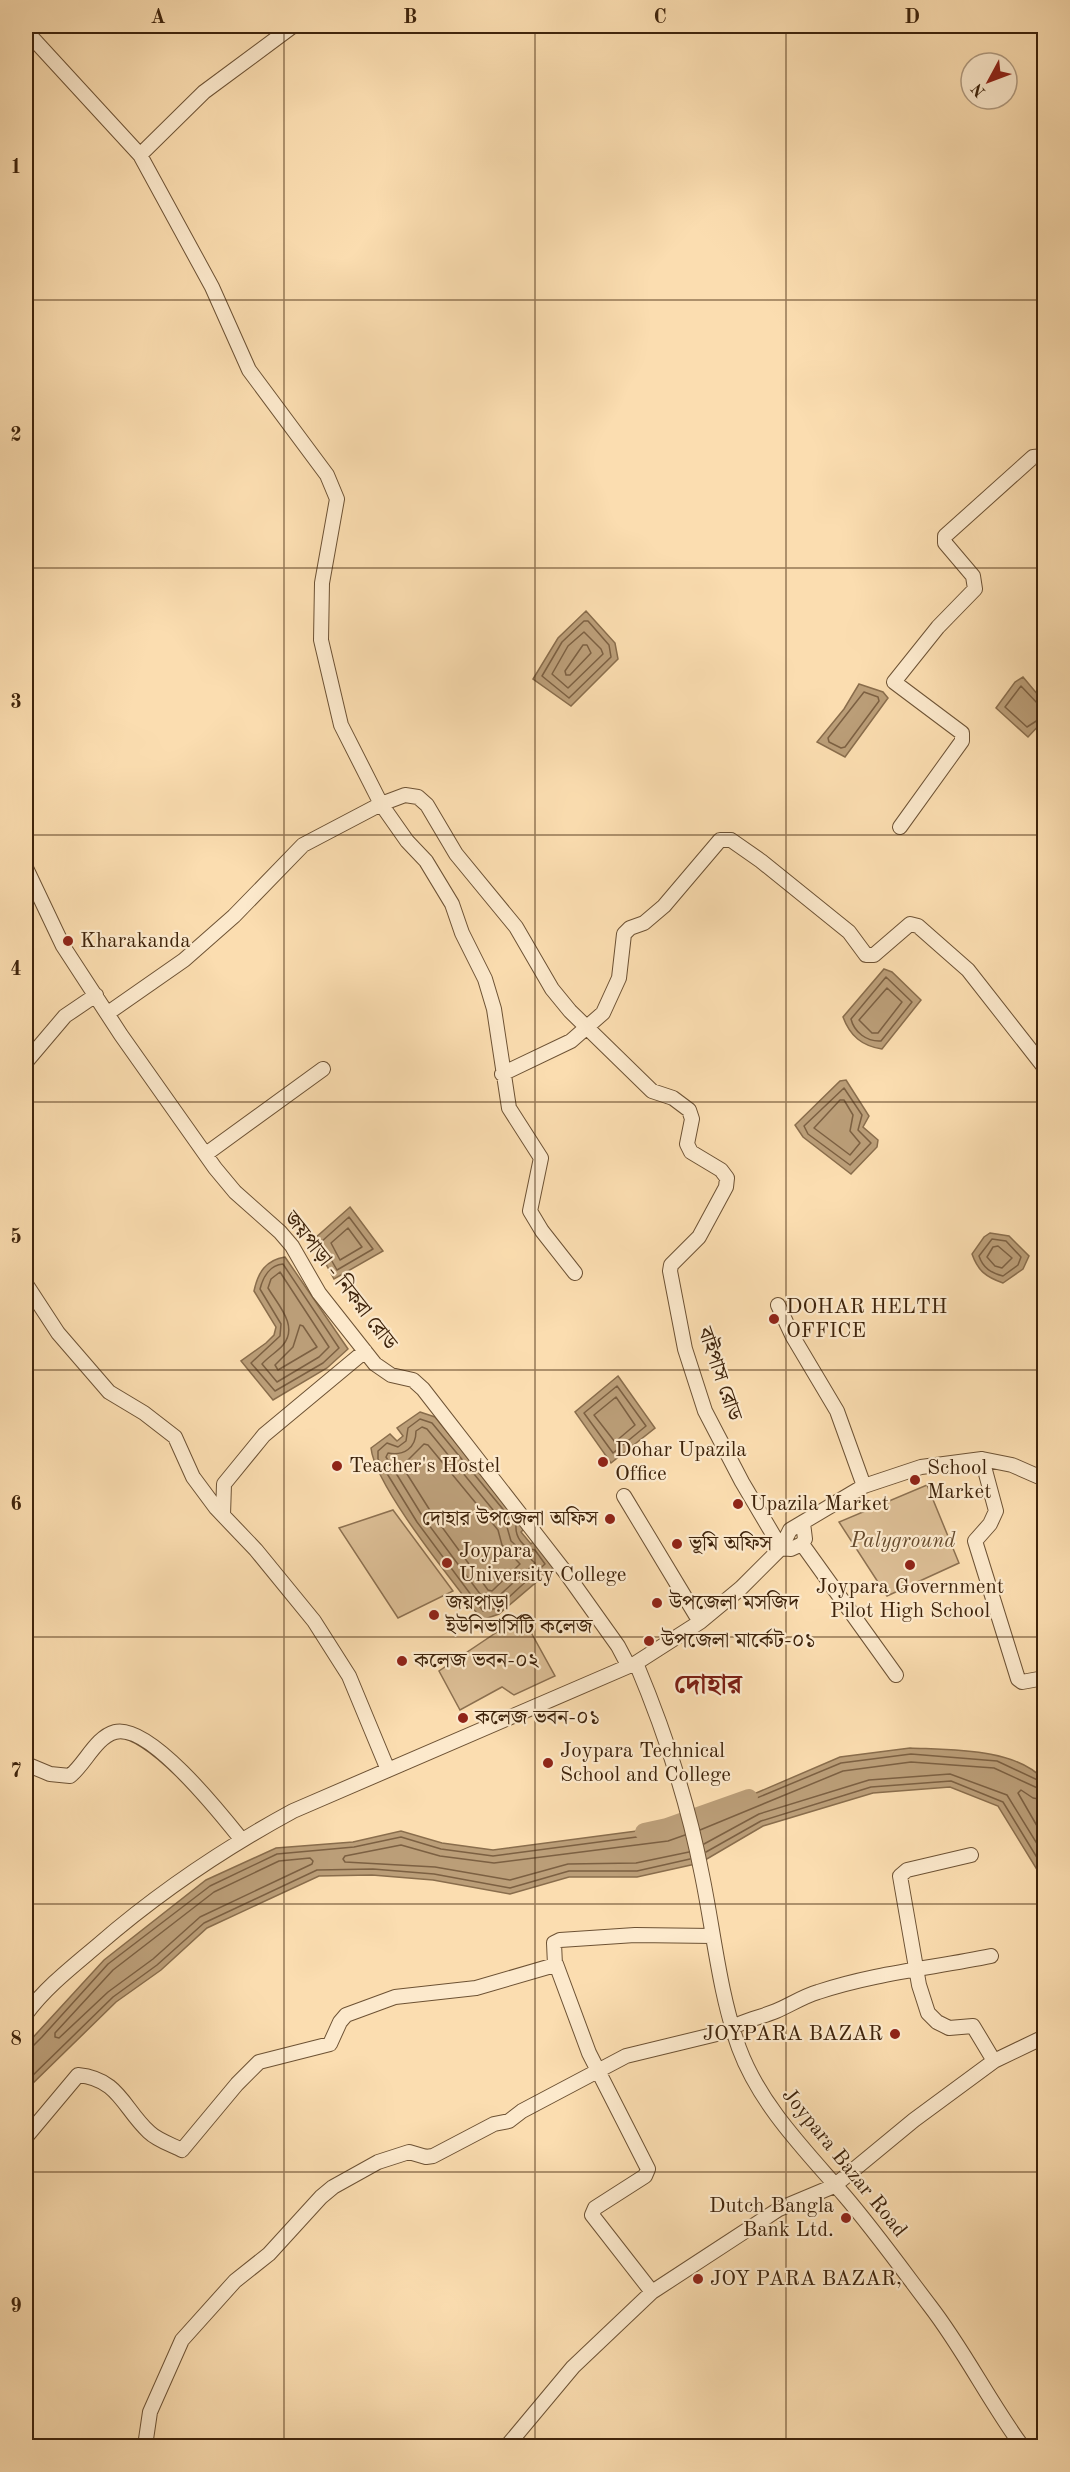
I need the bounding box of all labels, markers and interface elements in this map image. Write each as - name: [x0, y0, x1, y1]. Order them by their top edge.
- text: A: [150, 8, 166, 28]
- text: B: [403, 8, 417, 28]
- text: C: [653, 8, 667, 28]
- text: D: [904, 8, 920, 28]
- north arrow: [959, 51, 1019, 111]
- text: N: [969, 79, 989, 99]
- text: 1: [10, 158, 22, 178]
- text: 2: [10, 426, 22, 446]
- text: 3: [10, 693, 22, 713]
- place label: Kharakanda: [80, 931, 191, 952]
- marker: Kharakanda: [61, 934, 75, 948]
- text: 4: [10, 960, 22, 980]
- street label: জয়পাড়া - নিকরা রোড: [279, 1205, 403, 1355]
- text: 5: [10, 1227, 22, 1248]
- place label: DOHAR HELTH OFFICE: [786, 1297, 947, 1342]
- marker: DOHAR HELTH OFFICE: [767, 1312, 781, 1326]
- street label: বাইপাস রোড: [693, 1323, 748, 1424]
- place label: Dohar Upazila Office: [615, 1440, 747, 1485]
- marker: Dohar Upazila Office: [596, 1455, 610, 1469]
- place label: Teacher's Hostel: [349, 1456, 501, 1477]
- place label: School Market: [927, 1458, 992, 1503]
- marker: Teacher's Hostel: [330, 1459, 344, 1473]
- marker: School Market: [908, 1473, 922, 1487]
- place label: Upazila Market: [750, 1494, 889, 1515]
- text: 6: [10, 1495, 22, 1515]
- marker: Upazila Market: [731, 1497, 745, 1511]
- place label: দোহার উপজেলা অফিস: [422, 1505, 599, 1530]
- marker: দোহার উপজেলা অফিস: [603, 1512, 617, 1526]
- place label: ভূমি অফিস: [688, 1531, 773, 1555]
- park label: Palyground: [850, 1531, 956, 1552]
- marker: ভূমি অফিস: [670, 1537, 684, 1551]
- place label: Joypara University College: [459, 1541, 626, 1586]
- marker: Joypara University College: [440, 1556, 454, 1570]
- marker: Joypara Government Pilot High School: [903, 1558, 917, 1572]
- place label: Joypara Government Pilot High School: [816, 1577, 1004, 1622]
- place label: উপজেলা মসজিদ: [668, 1589, 800, 1614]
- place label: জয়পাড়া ইউনিভার্সিটি কলেজ: [445, 1593, 594, 1638]
- marker: উপজেলা মসজিদ: [650, 1596, 664, 1610]
- marker: জয়পাড়া ইউনিভার্সিটি কলেজ: [427, 1608, 441, 1622]
- place label: উপজেলা মার্কেট-০১: [660, 1627, 816, 1652]
- marker: উপজেলা মার্কেট-০১: [642, 1634, 656, 1648]
- place label: কলেজ ভবন-০২: [413, 1651, 540, 1672]
- marker: কলেজ ভবন-০২: [395, 1654, 409, 1668]
- district label: দোহার: [674, 1672, 743, 1699]
- place label: কলেজ ভবন-০১: [474, 1708, 600, 1729]
- marker: কলেজ ভবন-০১: [456, 1711, 470, 1725]
- place label: Joypara Technical School and College: [560, 1741, 731, 1786]
- marker: Joypara Technical School and College: [541, 1756, 555, 1770]
- text: 7: [10, 1762, 22, 1782]
- place label: JOYPARA BAZAR: [703, 2024, 883, 2045]
- marker: JOYPARA BAZAR: [888, 2027, 902, 2041]
- text: 8: [10, 2030, 22, 2050]
- street label: Joypara Bazar Road: [778, 2085, 910, 2241]
- place label: Dutch Bangla Bank Ltd.: [709, 2196, 834, 2241]
- marker: Dutch Bangla Bank Ltd.: [839, 2211, 853, 2225]
- place label: JOY PARA BAZAR,: [710, 2269, 902, 2290]
- marker: JOY PARA BAZAR,: [691, 2272, 705, 2286]
- text: 9: [10, 2297, 22, 2317]

